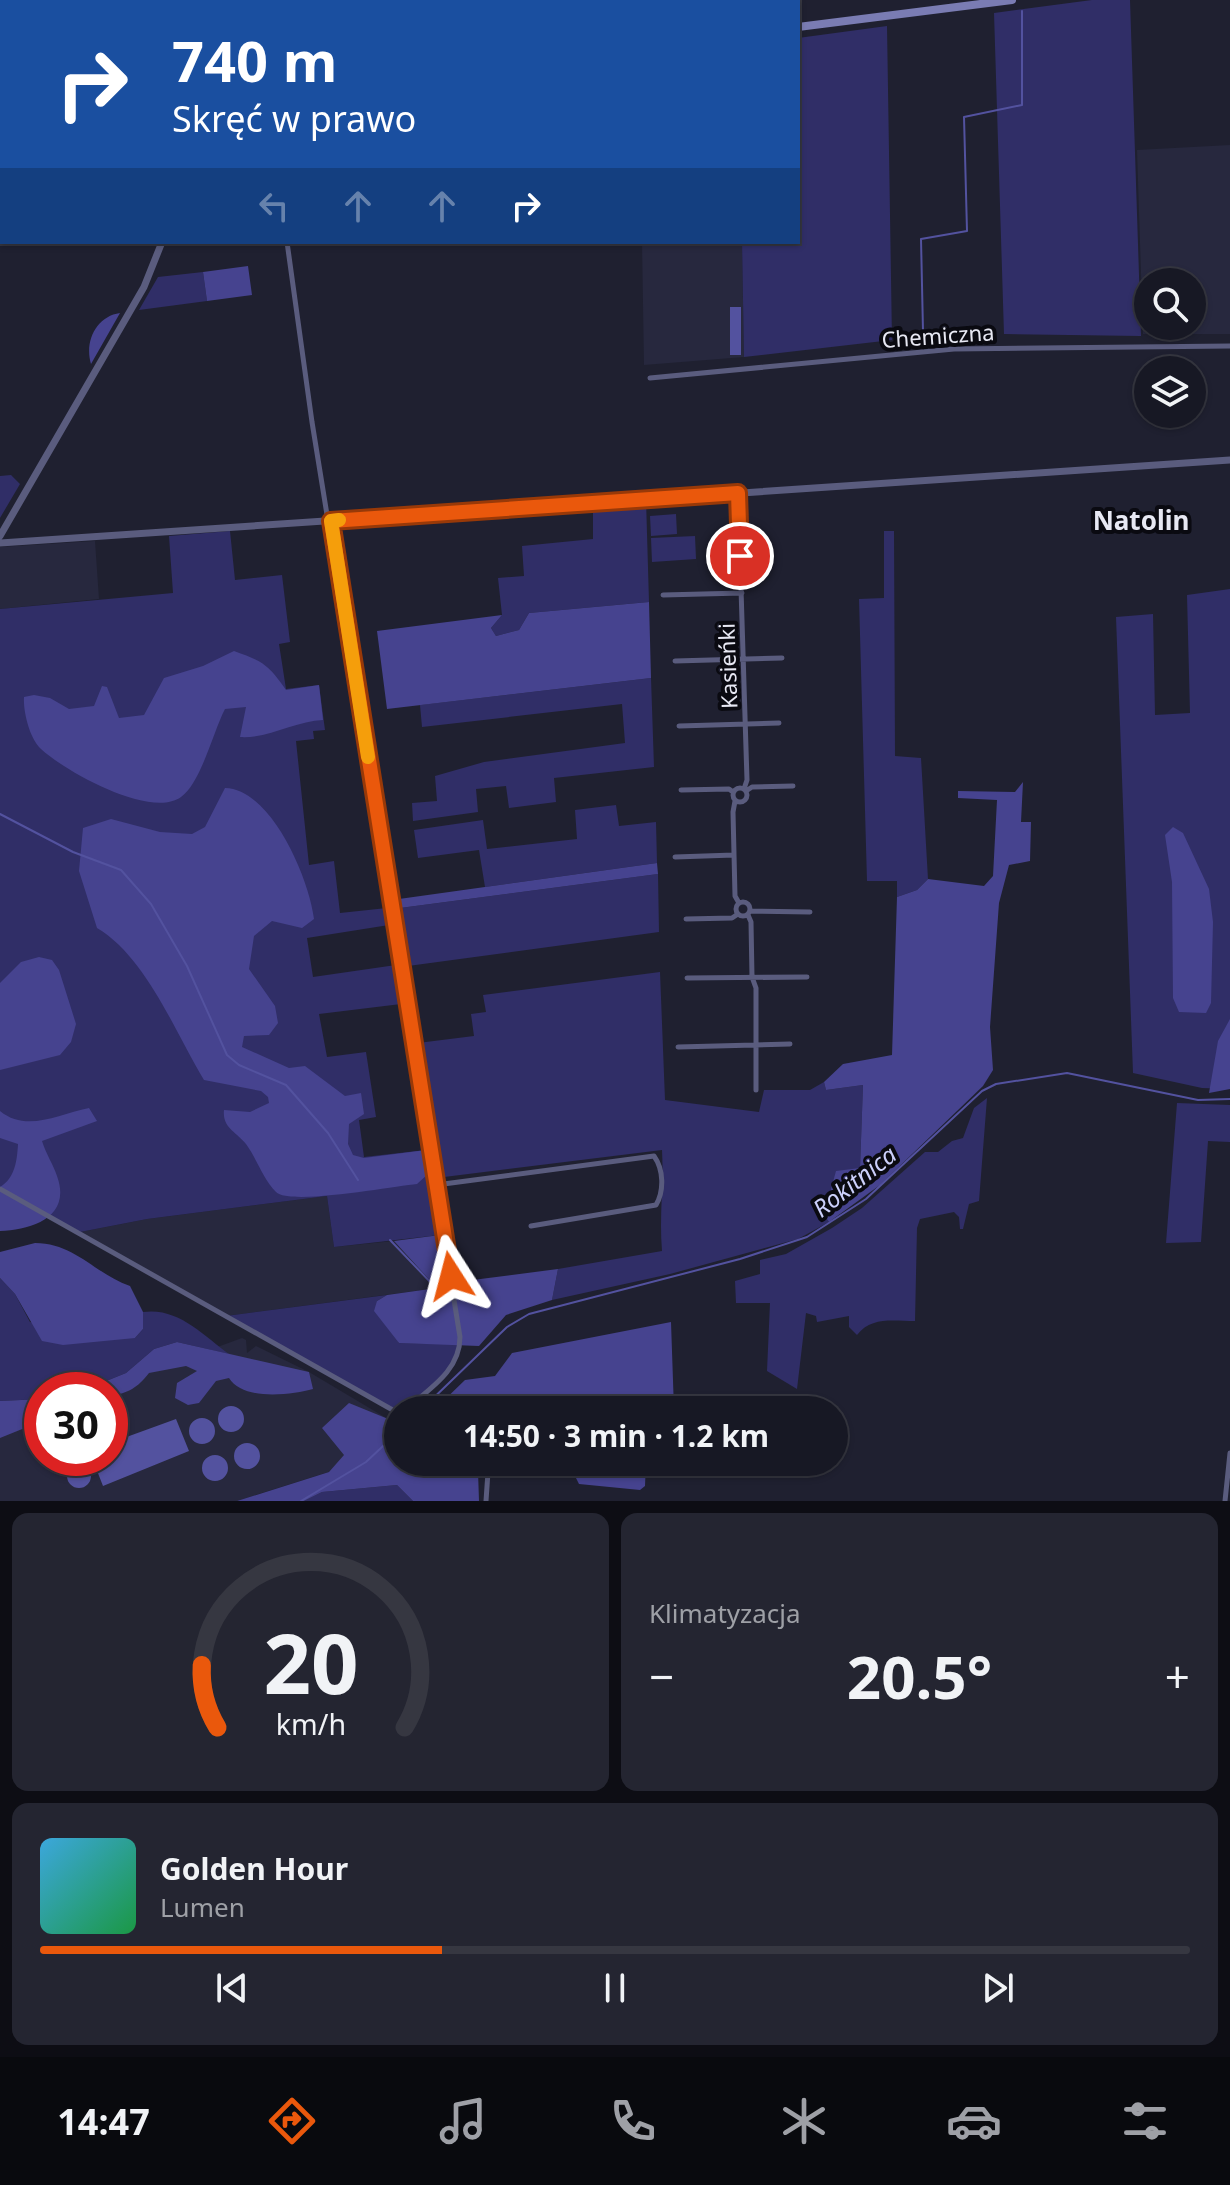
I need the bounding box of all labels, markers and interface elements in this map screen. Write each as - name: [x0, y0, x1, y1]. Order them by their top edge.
- text: 740 m: [172, 22, 337, 98]
- icon: right: [40, 32, 144, 136]
- text: Skręć w prawo: [172, 94, 416, 143]
- icon: left: [252, 184, 296, 228]
- icon: ahead: [336, 184, 380, 228]
- icon: ahead: [420, 184, 464, 228]
- icon: right: [504, 184, 548, 228]
- map controls: [1134, 268, 1206, 428]
- button: search: [1134, 268, 1206, 340]
- street label: Chemiczna: [881, 316, 995, 354]
- button: layers: [1134, 356, 1206, 428]
- district label: Natolin: [1093, 502, 1189, 538]
- pin: [706, 522, 774, 590]
- icon: arrive: [718, 534, 762, 578]
- street label: Kasieńki: [711, 623, 743, 709]
- water label: Rokitnica: [805, 1137, 903, 1224]
- position arrow: [409, 1234, 493, 1318]
- speed limit sign: 30: [24, 1372, 128, 1476]
- text: 14:50 · 3 min · 1.2 km: [463, 1415, 769, 1456]
- text: Klimatyzacja: [649, 1595, 801, 1631]
- text: 20: [263, 1605, 358, 1718]
- text: 20.5°: [847, 1635, 992, 1717]
- text: −: [649, 1646, 674, 1706]
- text: +: [1165, 1646, 1190, 1706]
- text: km/h: [275, 1704, 346, 1743]
- text: Golden Hour: [160, 1848, 348, 1889]
- text: Lumen: [160, 1889, 245, 1925]
- icon: previous: [210, 1966, 254, 2010]
- icon: pause: [593, 1966, 637, 2010]
- icon: next: [976, 1966, 1020, 2010]
- icon: directions: [264, 2093, 320, 2149]
- icon: music: [435, 2093, 491, 2149]
- icon: phone: [605, 2093, 661, 2149]
- icon: climate: [776, 2093, 832, 2149]
- icon: car: [946, 2093, 1002, 2149]
- icon: filters: [1117, 2093, 1173, 2149]
- text: 14:47: [57, 2097, 150, 2146]

